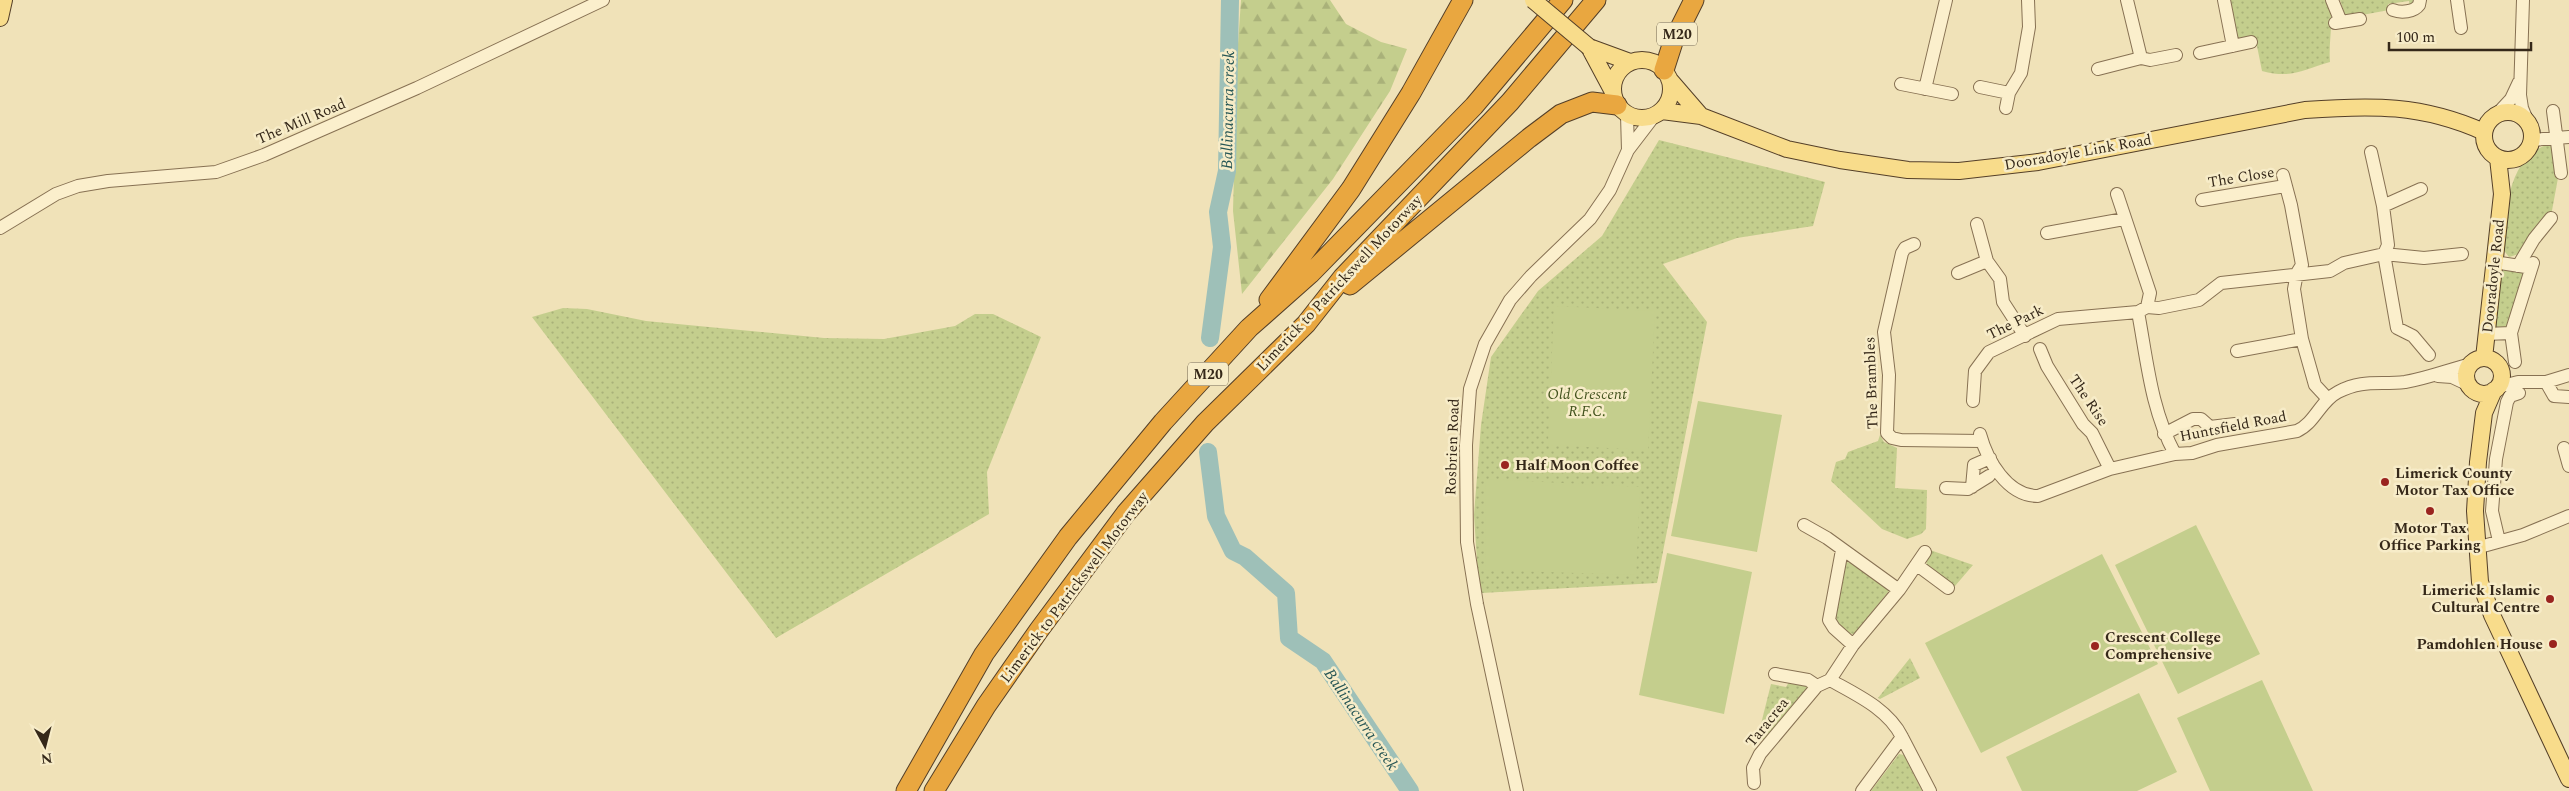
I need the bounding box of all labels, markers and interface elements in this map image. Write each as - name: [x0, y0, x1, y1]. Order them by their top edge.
- scale bar: [2389, 20, 2532, 52]
- road number: M20: [1657, 22, 1697, 46]
- text: 100 m: [2396, 26, 2435, 49]
- water label: Ballinacurra creek: [1215, 50, 1241, 170]
- street label: The Mill Road: [253, 92, 350, 151]
- street label: Dooradoyle Link Road: [2003, 128, 2154, 177]
- street label: The Close: [2206, 161, 2276, 194]
- street label: Limerick to Patrickswell Motorway: [1251, 189, 1428, 377]
- street label: Dooradoyle Road: [2476, 218, 2511, 334]
- street label: The Park: [1983, 299, 2048, 346]
- street label: The Brambles: [1858, 336, 1885, 430]
- road number: M20: [1188, 362, 1228, 386]
- street label: The Rise: [2063, 370, 2114, 431]
- park label: Old Crescent R.F.C.: [1547, 383, 1627, 423]
- street label: Rosbrien Road: [1439, 398, 1466, 496]
- street label: Huntsfield Road: [2178, 405, 2289, 448]
- place label: Half Moon Coffee: [1515, 454, 1639, 477]
- marker: Half Moon Coffee: [1499, 459, 1511, 471]
- place label: Limerick County Motor Tax Office: [2395, 462, 2515, 502]
- marker: Limerick County Motor Tax Office: [2379, 476, 2391, 488]
- street label: Limerick to Patrickswell Motorway: [995, 486, 1155, 688]
- marker: Motor Tax Office Parking: [2424, 505, 2436, 517]
- place label: Motor Tax Office Parking: [2379, 517, 2481, 557]
- place label: Limerick Islamic Cultural Centre: [2422, 579, 2540, 619]
- marker: Limerick Islamic Cultural Centre: [2544, 593, 2556, 605]
- place label: Crescent College Comprehensive: [2105, 626, 2221, 666]
- place label: Pamdohlen House: [2417, 633, 2543, 656]
- marker: Pamdohlen House: [2547, 638, 2559, 650]
- marker: Crescent College Comprehensive: [2089, 640, 2101, 652]
- water label: Ballinacurra creek: [1318, 664, 1405, 776]
- street label: Taracrea: [1740, 692, 1795, 752]
- north arrow: [20, 721, 70, 771]
- text: N: [40, 747, 53, 770]

